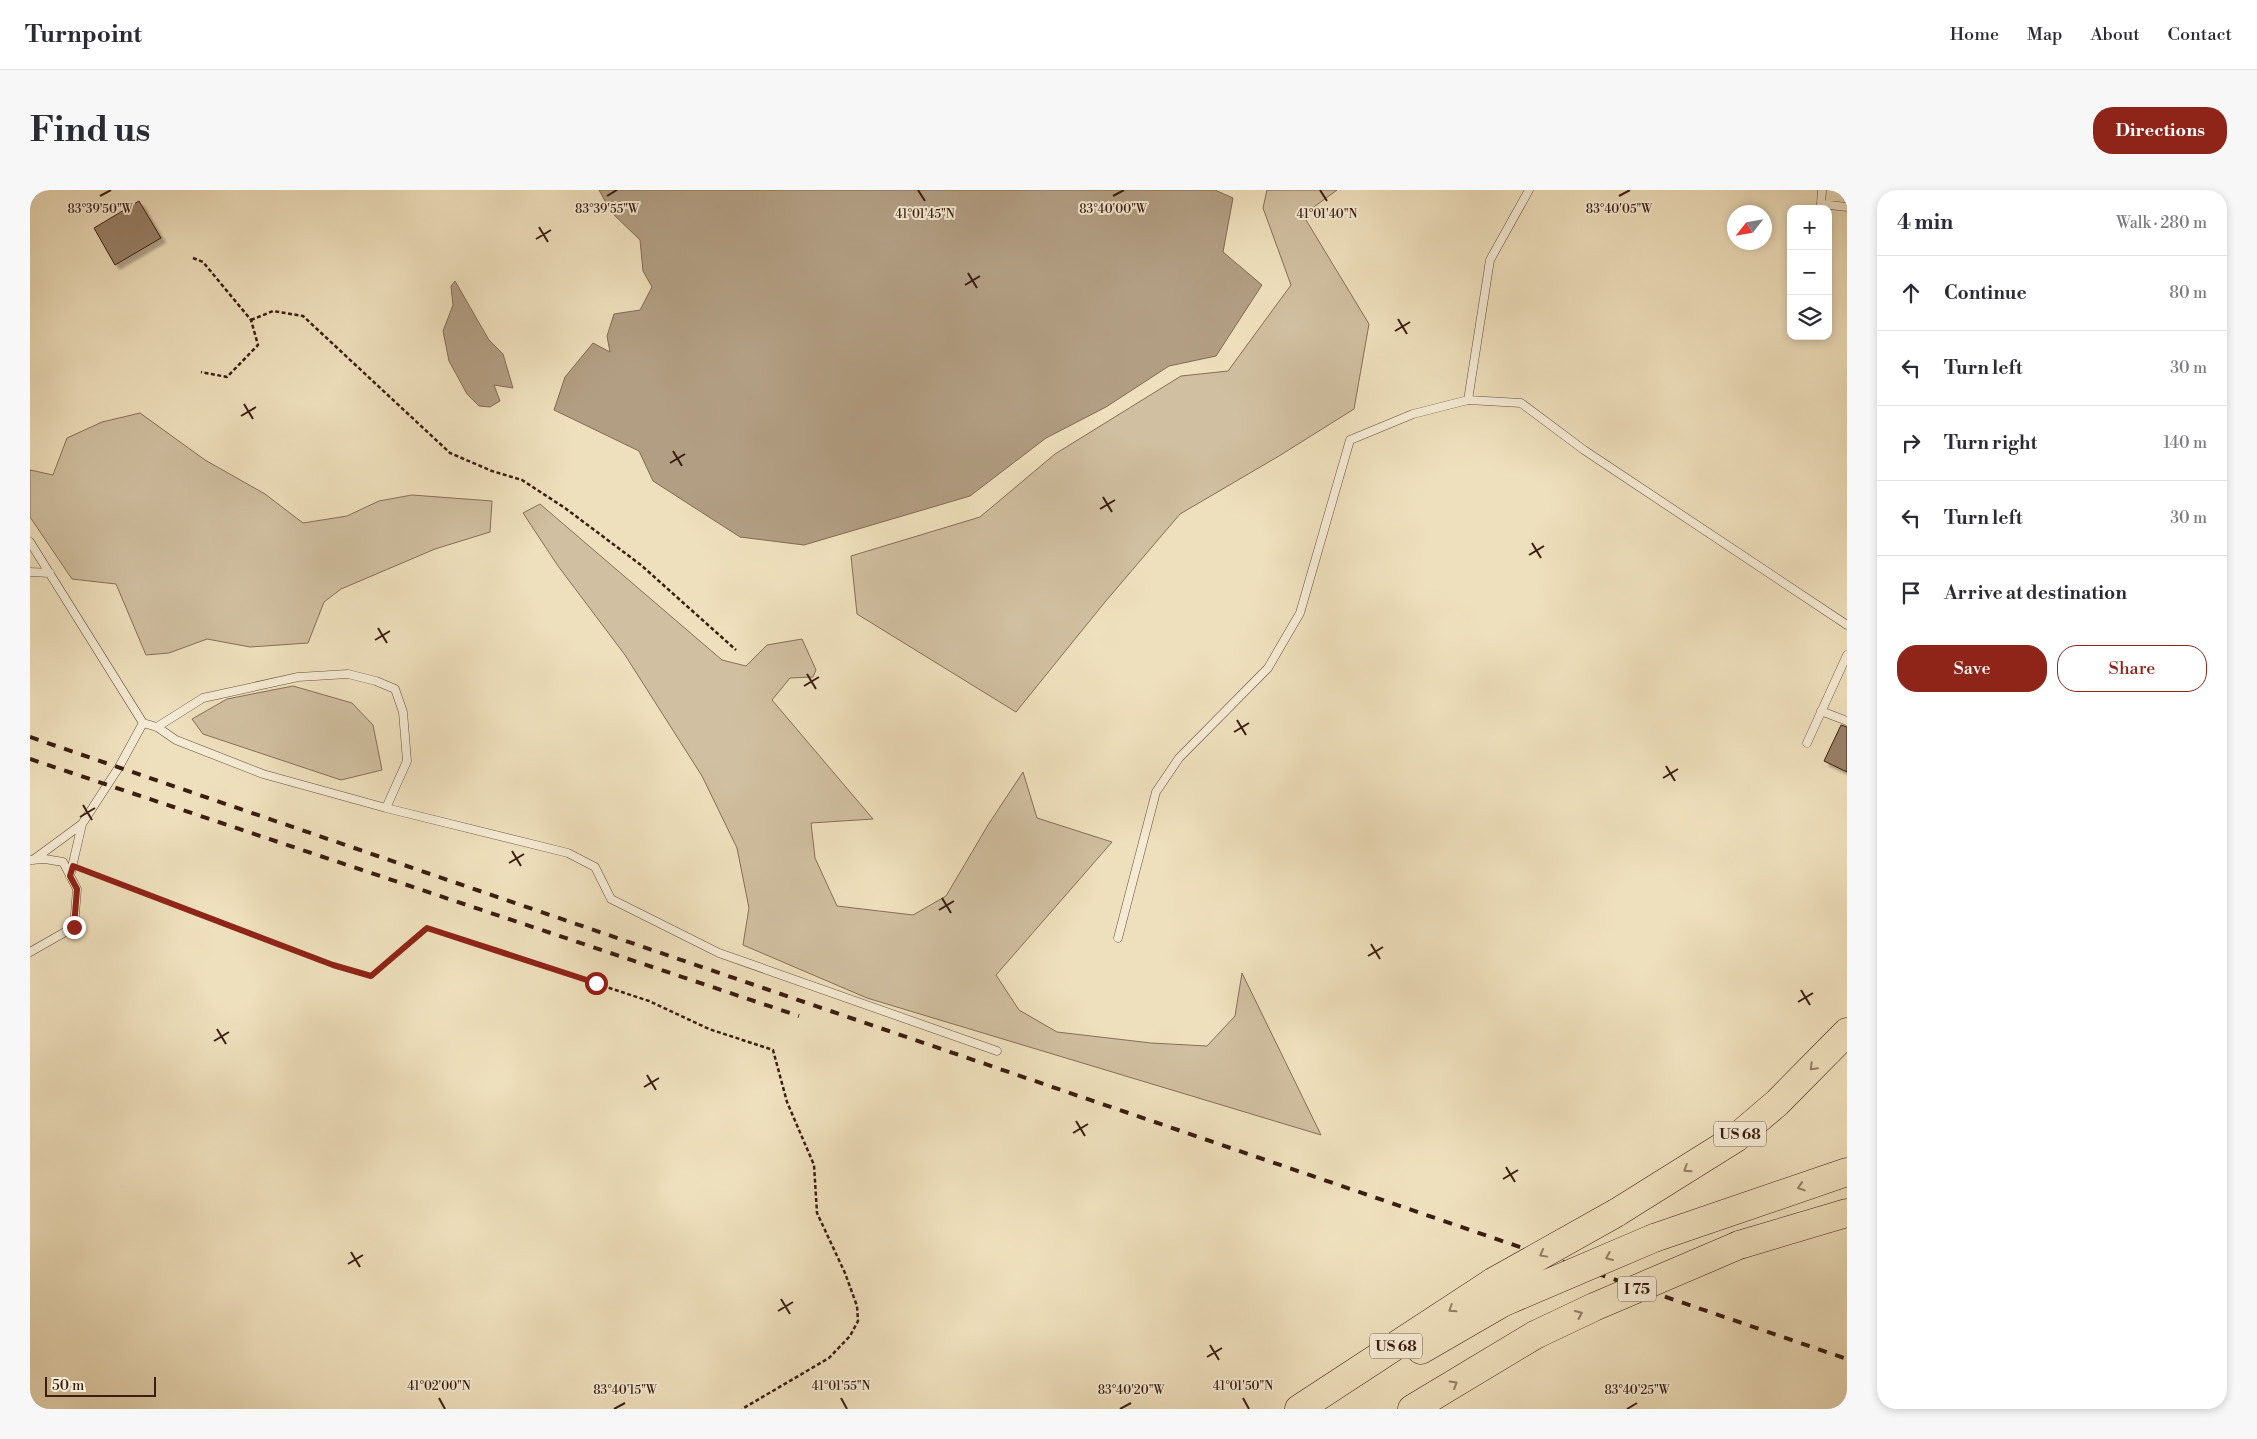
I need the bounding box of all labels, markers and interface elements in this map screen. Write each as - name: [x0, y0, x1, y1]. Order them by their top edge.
- text: Turnpoint: [25, 20, 142, 50]
- text: Home: [1950, 23, 1999, 46]
- text: Map: [2027, 23, 2063, 46]
- text: About: [2091, 23, 2140, 46]
- text: Contact: [2168, 23, 2232, 46]
- button: Directions: [2093, 107, 2227, 154]
- text: Find us: [30, 109, 150, 152]
- text: 83°39'50"W: [67, 202, 134, 217]
- text: 83°39'55"W: [575, 202, 640, 217]
- text: 83°40'00"W: [1079, 202, 1148, 217]
- text: 83°40'05"W: [1586, 202, 1653, 217]
- north arrow: [1727, 205, 1772, 250]
- map controls: [1787, 205, 1832, 340]
- button: +: [1787, 205, 1832, 250]
- text: 41°01'45"N: [895, 207, 955, 222]
- text: 41°01'40"N: [1297, 207, 1357, 222]
- text: 4 min: [1897, 210, 1953, 236]
- text: Walk · 280 m: [2116, 213, 2207, 233]
- button: −: [1787, 250, 1832, 295]
- icon: ahead: [1897, 279, 1925, 307]
- text: Continue: [1944, 281, 2027, 305]
- text: 80 m: [2169, 283, 2207, 303]
- button: layers: [1787, 295, 1832, 340]
- icon: left: [1897, 354, 1925, 382]
- text: Turn left: [1944, 356, 2023, 380]
- text: 30 m: [2170, 358, 2207, 378]
- icon: right: [1897, 429, 1925, 457]
- text: Turn right: [1944, 431, 2037, 455]
- text: 140 m: [2163, 433, 2207, 453]
- icon: left: [1897, 504, 1925, 532]
- text: Turn left: [1944, 506, 2023, 530]
- text: 30 m: [2170, 508, 2207, 528]
- icon: arrive: [1897, 579, 1925, 607]
- text: Arrive at destination: [1944, 581, 2127, 605]
- button: Save: [1897, 645, 2047, 692]
- button: Share: [2057, 645, 2207, 692]
- route end: [63, 916, 86, 939]
- route start: [585, 972, 608, 995]
- one-way arrow: [1810, 1061, 1819, 1070]
- road number: US 68: [1714, 1122, 1766, 1146]
- one-way arrow: [1684, 1163, 1693, 1172]
- one-way arrow: [1797, 1182, 1805, 1192]
- one-way arrow: [1540, 1248, 1549, 1258]
- one-way arrow: [1605, 1251, 1614, 1262]
- road number: I 75: [1618, 1276, 1656, 1302]
- one-way arrow: [1448, 1303, 1458, 1312]
- one-way arrow: [1574, 1310, 1583, 1320]
- road number: US 68: [1370, 1334, 1422, 1358]
- scale bar: [45, 1374, 156, 1397]
- text: 50 m: [52, 1377, 84, 1395]
- text: 41°02'00"N: [407, 1379, 471, 1394]
- text: 41°01'55"N: [812, 1379, 871, 1394]
- text: 41°01'50"N: [1213, 1379, 1273, 1394]
- one-way arrow: [1448, 1380, 1457, 1390]
- text: 83°40'15"W: [593, 1383, 658, 1398]
- text: 83°40'20"W: [1098, 1383, 1165, 1398]
- text: 83°40'25"W: [1604, 1383, 1671, 1398]

